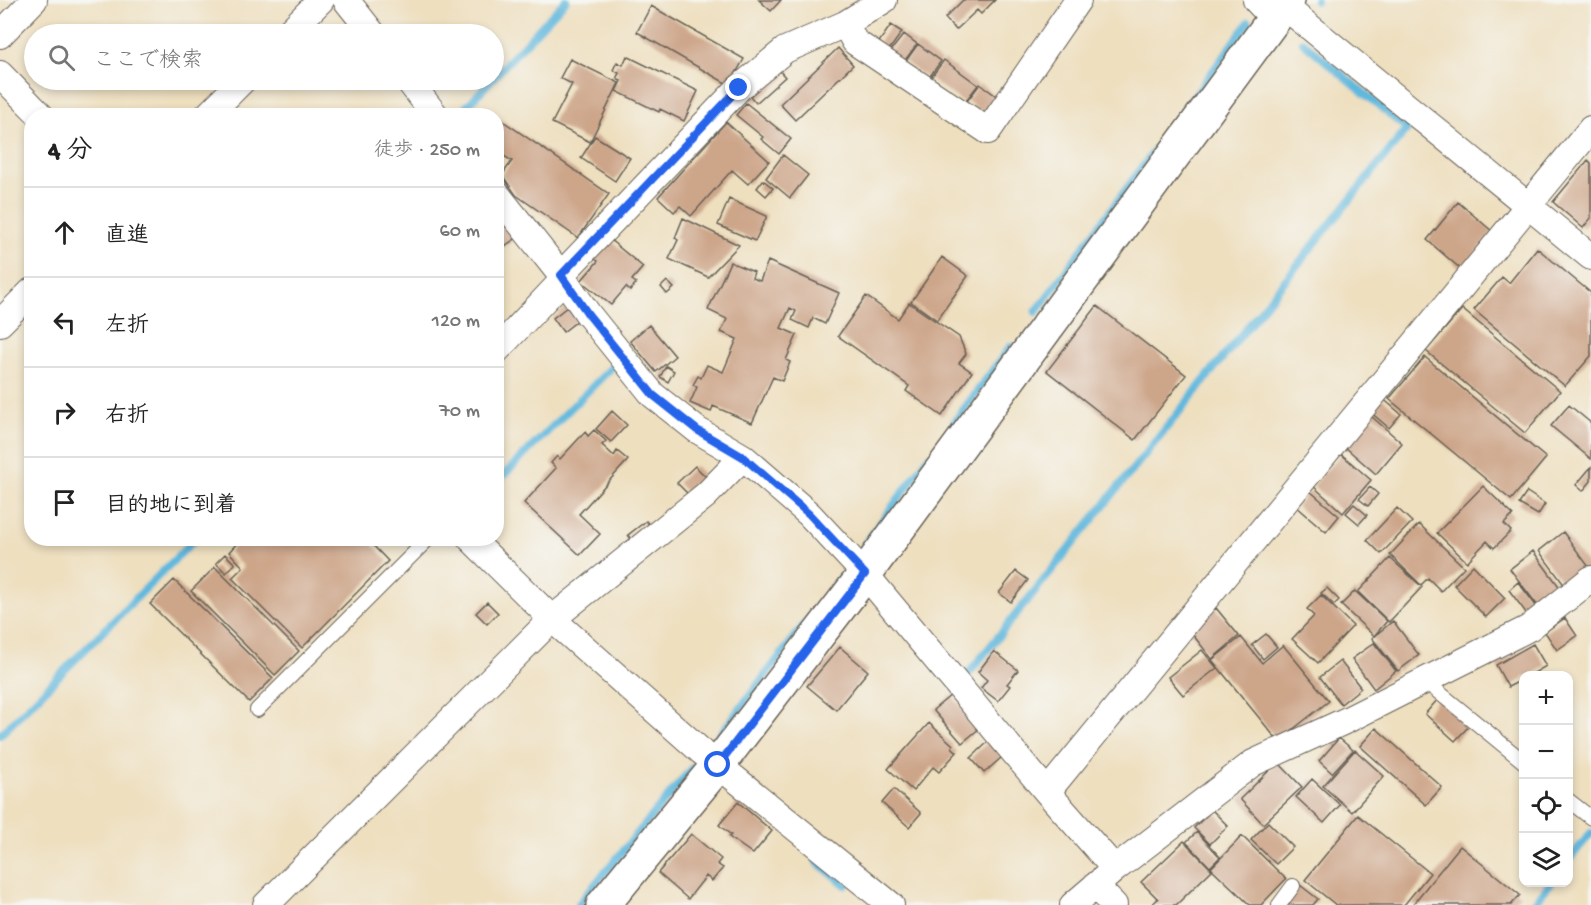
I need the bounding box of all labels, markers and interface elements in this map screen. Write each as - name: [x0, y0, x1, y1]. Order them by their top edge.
- search box: [24, 24, 504, 90]
- icon: search: [45, 41, 78, 74]
- text: ここで検索: [93, 49, 203, 75]
- route end: [725, 74, 751, 100]
- text: 4 分: [48, 137, 92, 168]
- text: 徒歩 · 250 m: [374, 140, 480, 163]
- icon: ahead: [48, 216, 81, 249]
- text: 60 m: [440, 221, 480, 244]
- text: 直進: [105, 224, 149, 250]
- icon: left: [48, 306, 81, 339]
- text: 120 m: [432, 311, 480, 334]
- text: 左折: [105, 314, 149, 340]
- icon: right: [48, 396, 81, 429]
- text: 70 m: [439, 401, 480, 424]
- text: 右折: [105, 404, 149, 430]
- icon: arrive: [48, 486, 81, 519]
- text: 目的地に到着: [105, 494, 237, 520]
- map controls: [1519, 671, 1573, 887]
- button: +: [1519, 671, 1573, 725]
- button: −: [1519, 725, 1573, 779]
- route start: [704, 751, 730, 777]
- button: locate: [1519, 779, 1573, 833]
- button: layers: [1519, 833, 1573, 887]

